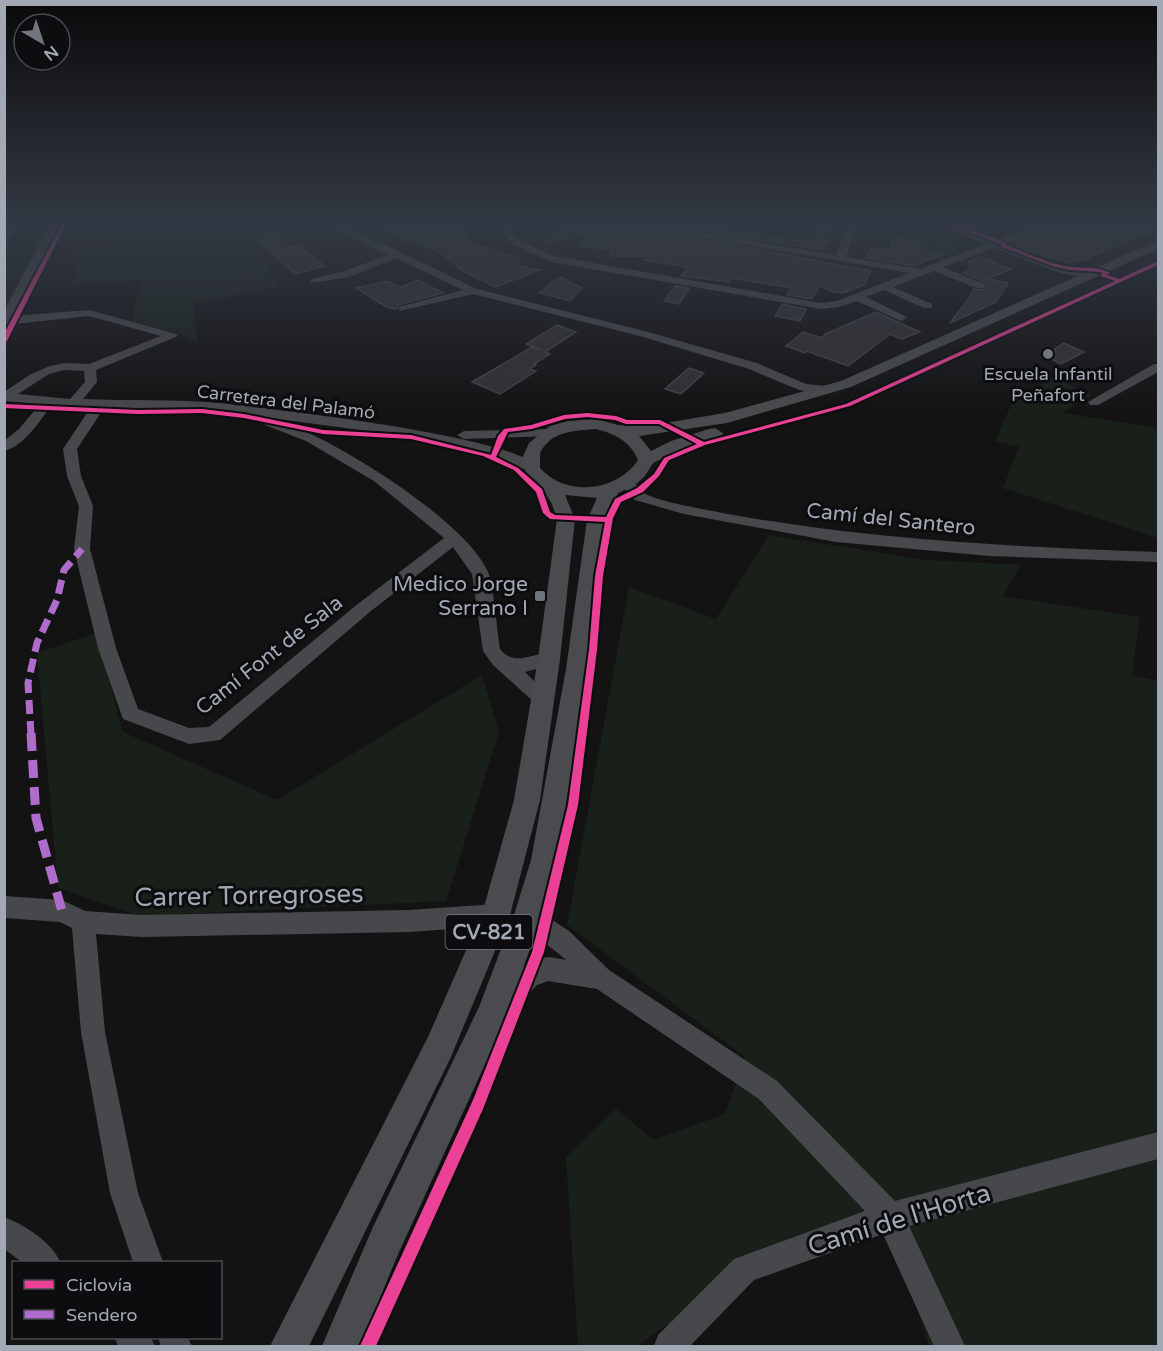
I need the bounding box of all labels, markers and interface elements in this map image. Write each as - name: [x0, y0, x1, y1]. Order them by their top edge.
- north arrow: [12, 12, 72, 72]
- text: N: [40, 41, 62, 65]
- marker: Escuela Infantil Peñafort: [1041, 347, 1055, 361]
- place label: Escuela Infantil Peñafort: [983, 363, 1113, 406]
- street label: Carretera del Palamó: [196, 380, 376, 424]
- street label: Camí del Santero: [805, 498, 977, 541]
- place label: Medico Jorge Serrano I: [393, 572, 528, 621]
- marker: Medico Jorge Serrano I: [533, 589, 547, 603]
- street label: Camí Font de Sala: [191, 590, 348, 720]
- street label: Carrer Torregroses: [134, 878, 364, 913]
- road number: CV-821: [446, 915, 532, 949]
- street label: Camí de l'Horta: [804, 1177, 994, 1262]
- legend: [12, 1261, 222, 1339]
- text: Ciclovía: [66, 1274, 132, 1296]
- text: Sendero: [66, 1304, 137, 1326]

